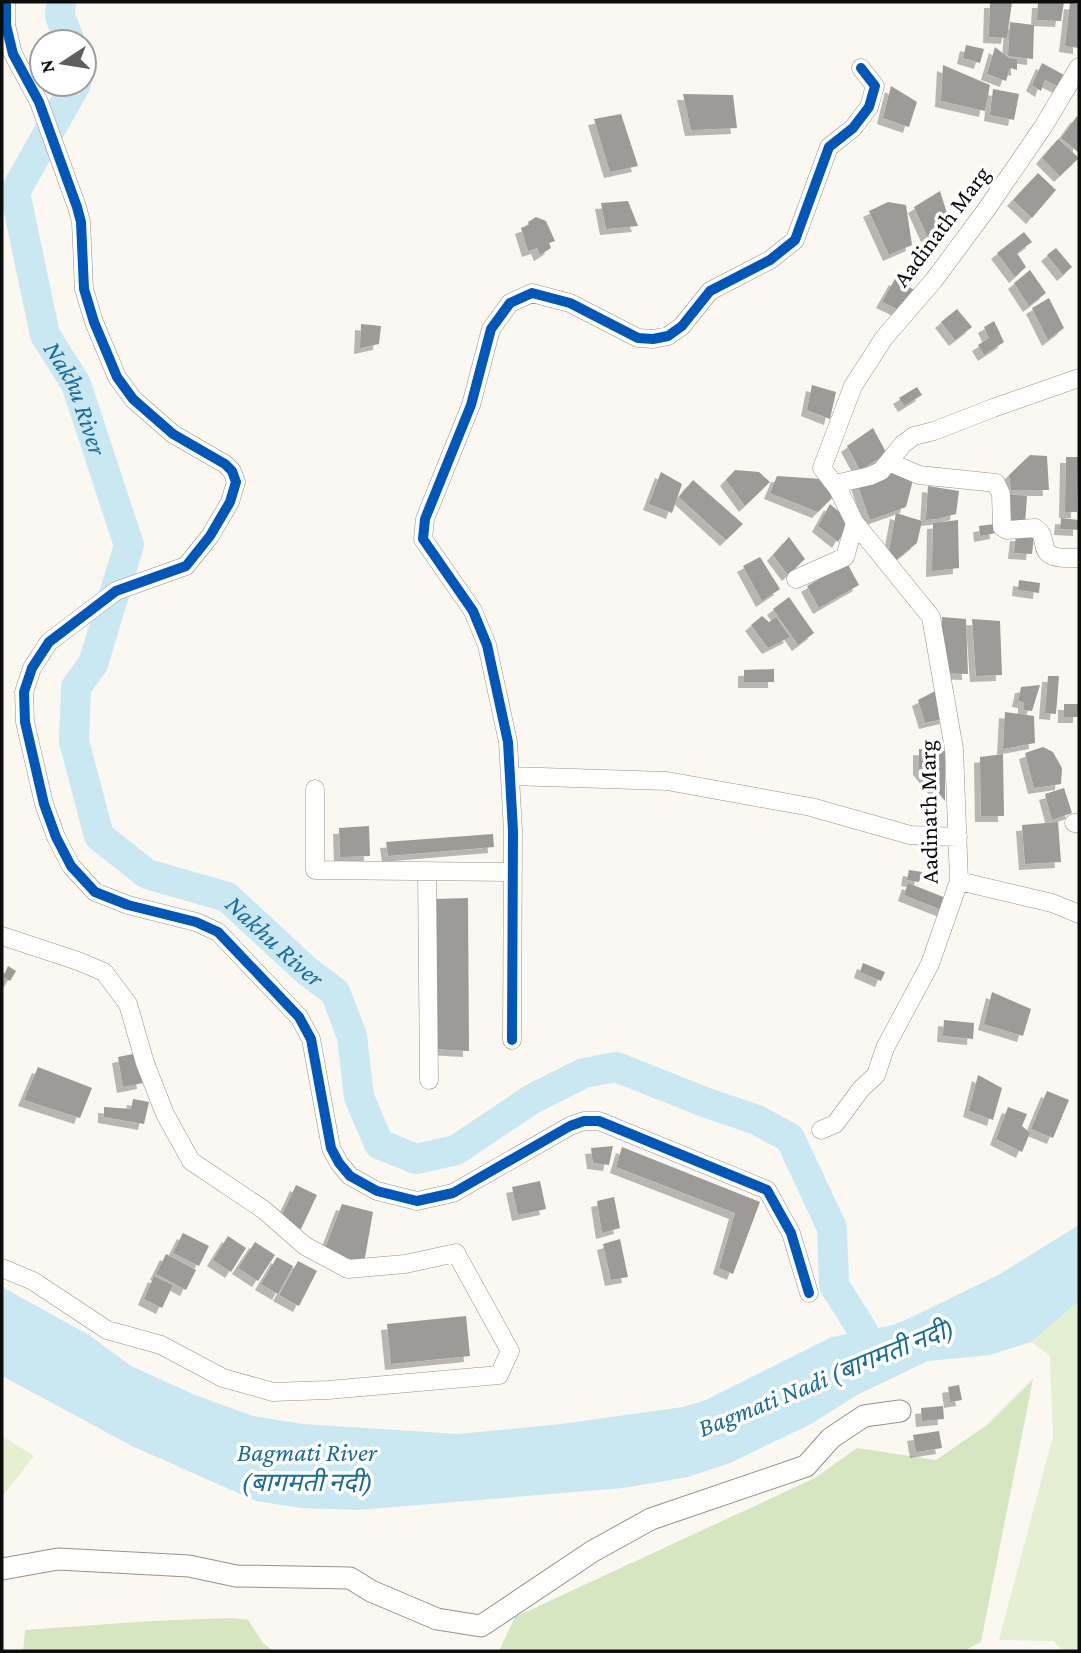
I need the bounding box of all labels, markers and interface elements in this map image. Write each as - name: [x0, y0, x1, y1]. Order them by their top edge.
- north arrow: [28, 28, 98, 98]
- text: N: [35, 58, 58, 75]
- street label: Aadinath Marg: [887, 160, 995, 292]
- water label: Nakhu River: [38, 336, 113, 460]
- street label: Aadinath Marg: [913, 740, 943, 884]
- water label: Nakhu River: [220, 889, 330, 993]
- water label: Bagmati Nadi (बागमती नदी): [693, 1312, 958, 1443]
- water label: Bagmati River (बागमती नदी): [237, 1438, 378, 1497]

